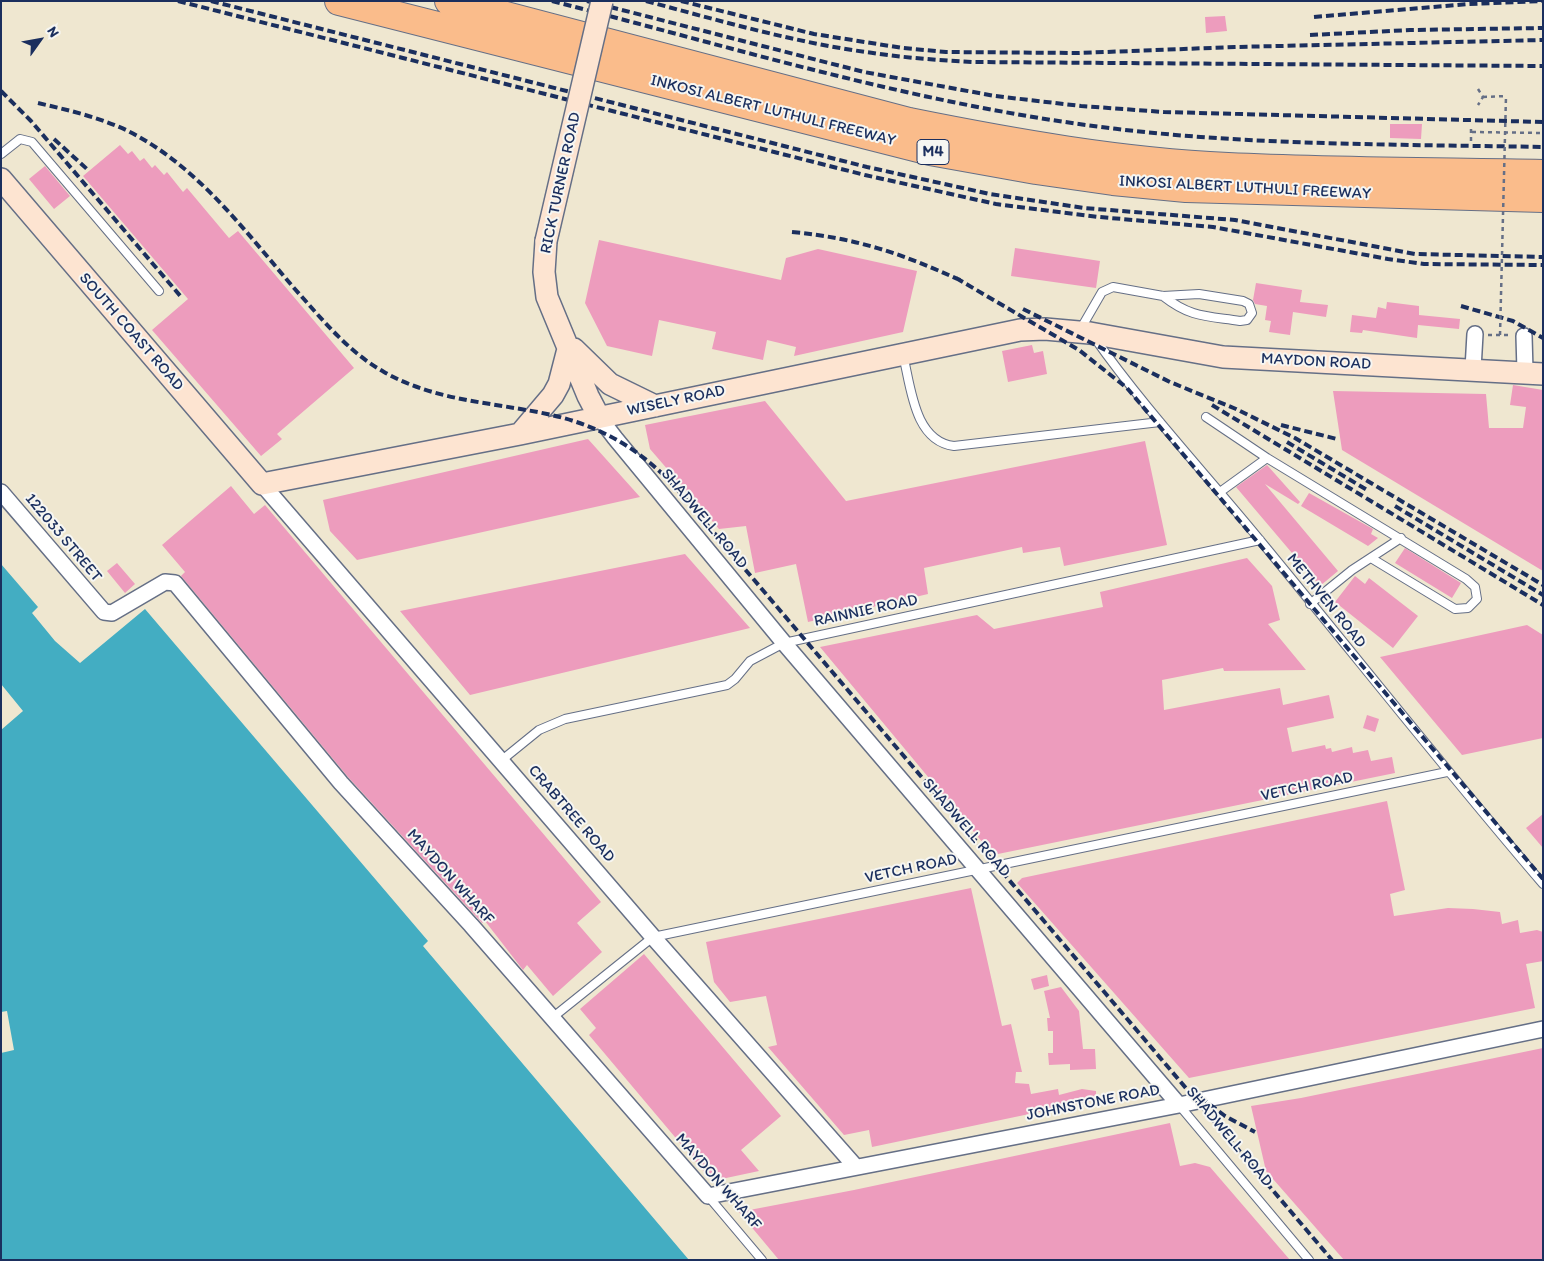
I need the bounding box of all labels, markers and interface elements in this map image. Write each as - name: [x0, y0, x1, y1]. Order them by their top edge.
- north arrow: [15, 15, 65, 65]
- text: N: [43, 23, 63, 40]
- street label: INKOSI ALBERT LUTHULI FREEWAY: [648, 71, 898, 151]
- street label: RICK TURNER ROAD: [537, 111, 585, 255]
- road number: M4: [917, 140, 949, 164]
- street label: INKOSI ALBERT LUTHULI FREEWAY: [1119, 172, 1371, 204]
- street label: SOUTH COAST ROAD: [74, 269, 188, 395]
- street label: MAYDON ROAD: [1261, 350, 1371, 374]
- street label: WISELY ROAD: [625, 381, 727, 421]
- street label: SHADWELL ROAD: [657, 465, 751, 573]
- street label: 122033 STREET: [20, 490, 106, 586]
- street label: METHVEN ROAD: [1282, 550, 1370, 652]
- street label: RAINNIE ROAD: [812, 591, 920, 631]
- street label: CRABTREE ROAD: [523, 761, 619, 867]
- street label: VETCH ROAD: [1259, 768, 1355, 806]
- street label: SHADWELL ROAD: [918, 775, 1014, 881]
- street label: MAYDON WHARF: [402, 825, 498, 929]
- street label: VETCH ROAD: [863, 850, 959, 888]
- street label: JOHNSTONE ROAD: [1025, 1081, 1161, 1125]
- street label: SHADWELL ROAD: [1182, 1083, 1276, 1191]
- street label: MAYDON WHARF: [671, 1130, 765, 1234]

